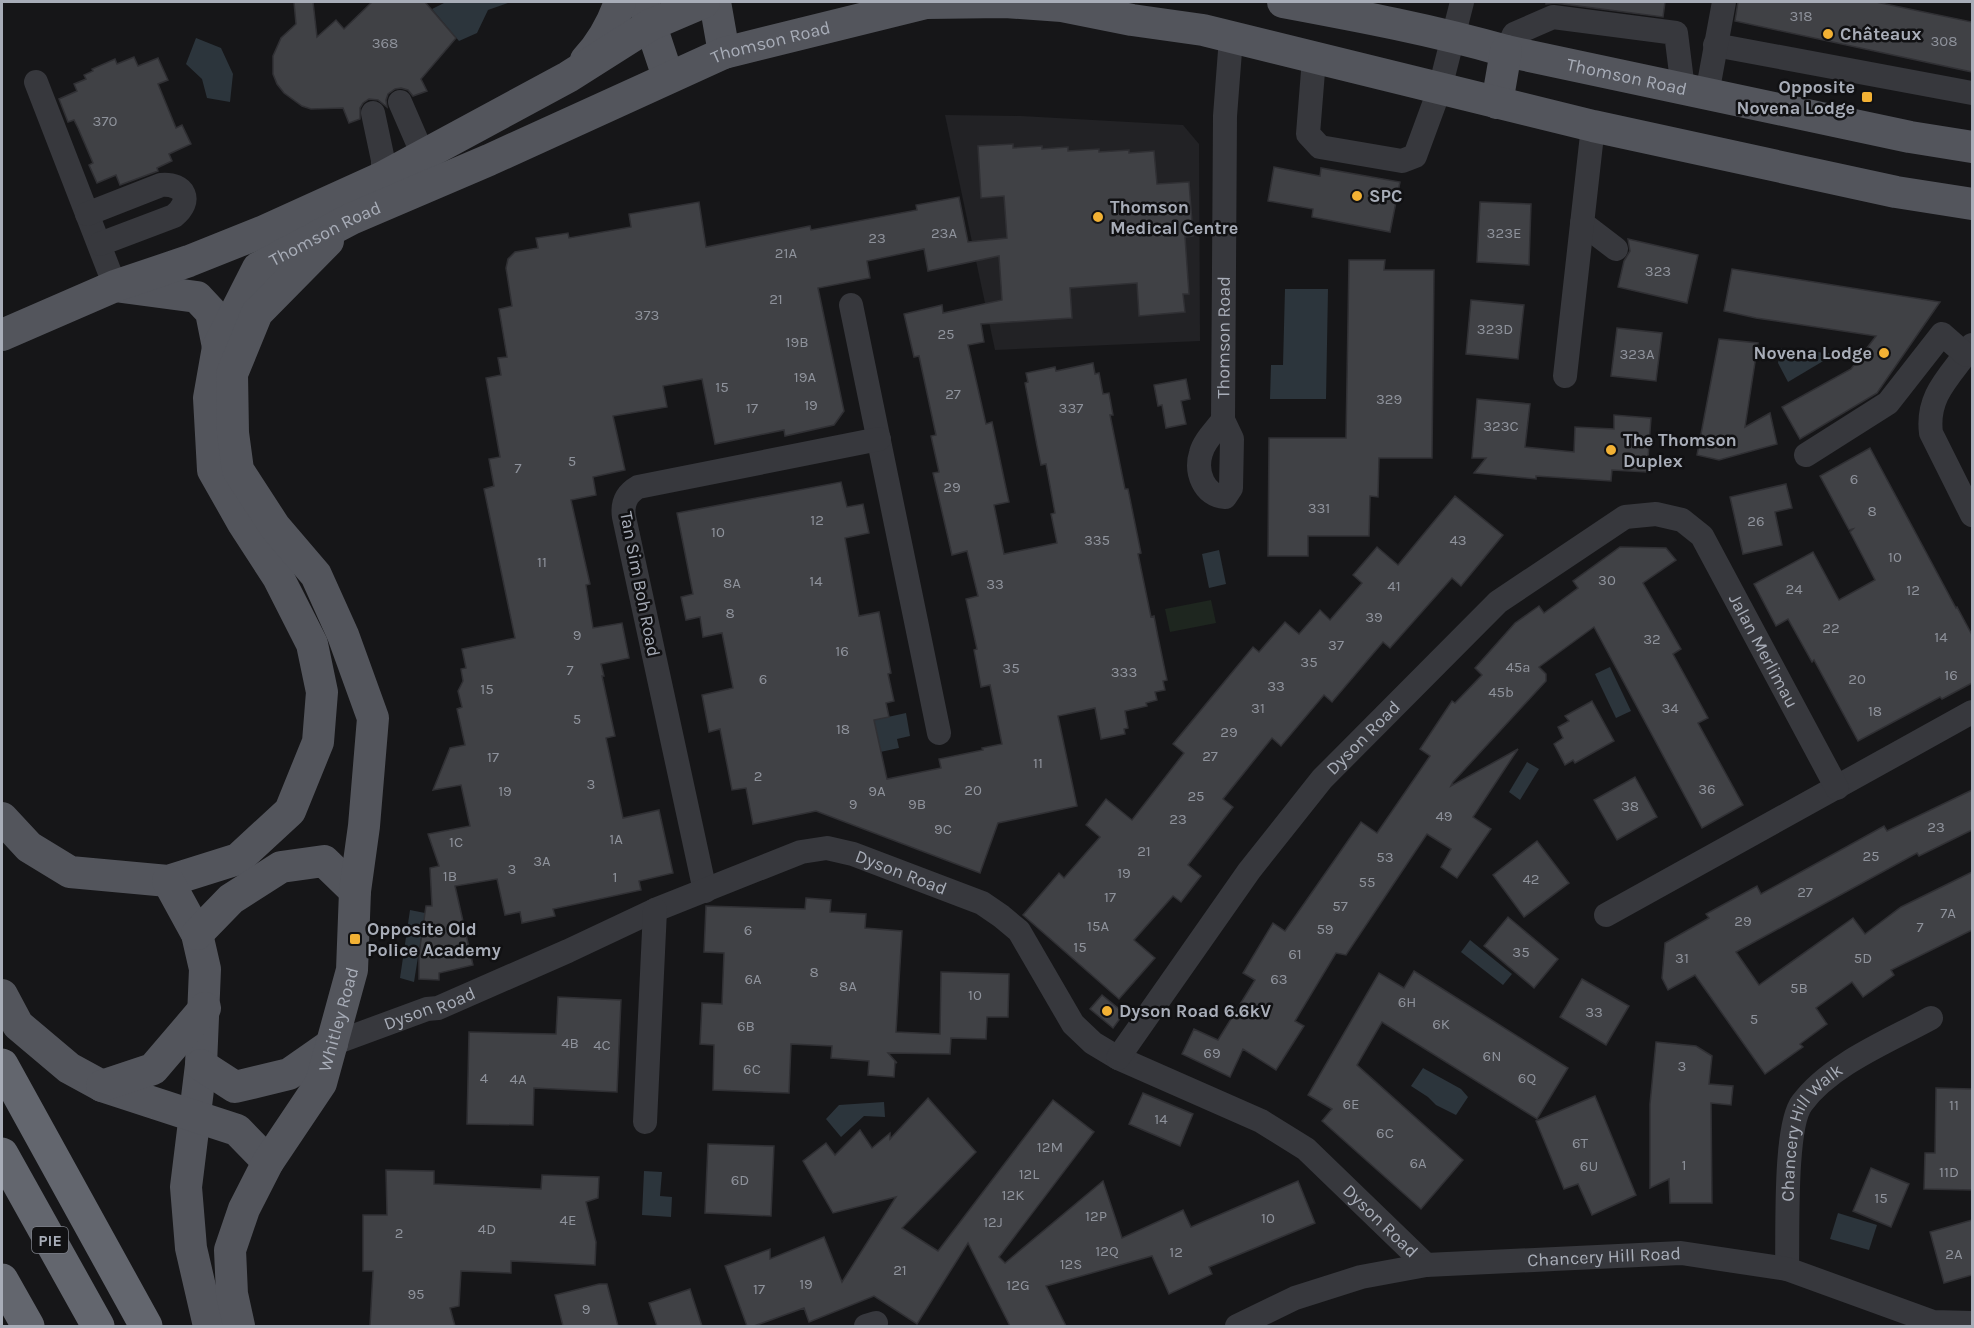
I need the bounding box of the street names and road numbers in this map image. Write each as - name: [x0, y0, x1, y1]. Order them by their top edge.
- street label: Thomson Road: [707, 16, 833, 69]
- street label: Thomson Road: [1565, 53, 1689, 100]
- street label: Thomson Road: [265, 197, 384, 271]
- street label: Thomson Road: [1212, 276, 1235, 399]
- street label: Tan Sim Boh Road: [615, 510, 665, 658]
- street label: Jalan Merlimau: [1724, 590, 1803, 712]
- street label: Dyson Road: [1321, 696, 1405, 780]
- street label: Dyson Road: [852, 845, 950, 900]
- street label: Whitley Road: [314, 965, 363, 1074]
- street label: Dyson Road: [381, 982, 479, 1035]
- street label: Chancery Hill Walk: [1777, 1059, 1847, 1202]
- street label: Dyson Road: [1338, 1180, 1423, 1262]
- road number: PIE: [32, 1227, 68, 1253]
- street label: Chancery Hill Road: [1527, 1242, 1681, 1271]

